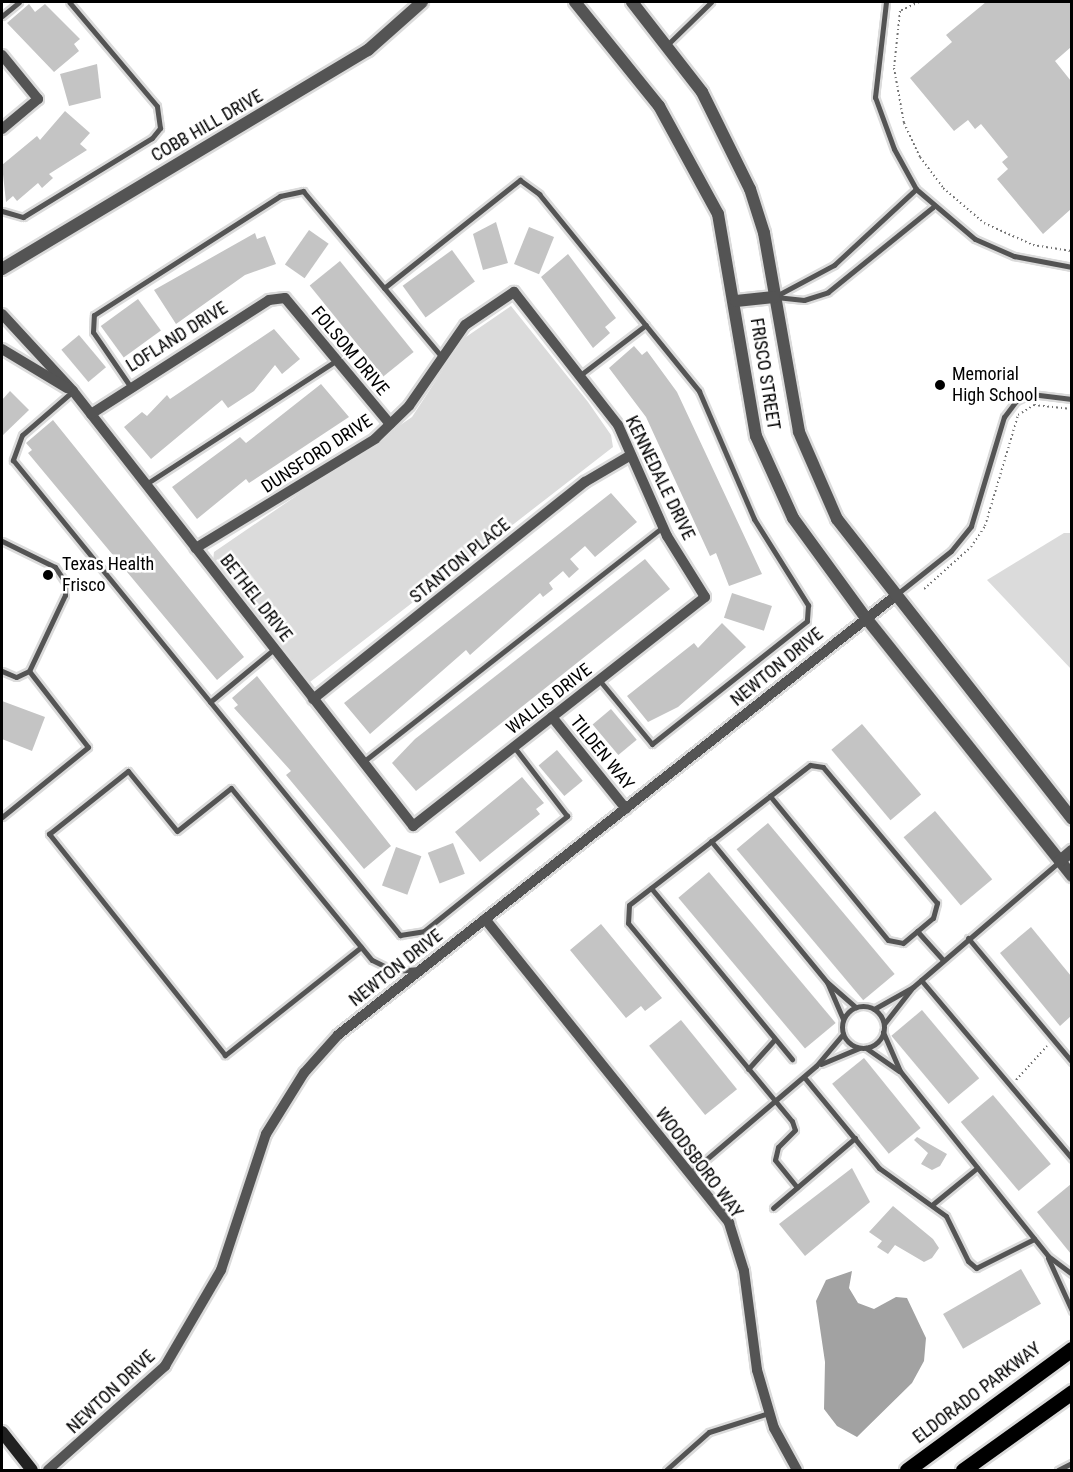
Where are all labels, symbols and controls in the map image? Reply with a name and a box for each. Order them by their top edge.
street label: COBB HILL DRIVE [147,85,267,167]
street label: LOFLAND DRIVE [122,297,232,377]
street label: FOLSOM DRIVE [307,302,393,400]
street label: FRISCO STREET [746,317,784,431]
place label: Memorial High School [952,364,1038,406]
marker: Memorial High School [933,378,947,392]
street label: DUNSFORD DRIVE [258,410,376,498]
street label: KENNEDALE DRIVE [621,412,699,544]
street label: STANTON PLACE [406,514,514,608]
street label: BETHEL DRIVE [215,550,297,646]
place label: Texas Health Frisco [62,554,154,596]
marker: Texas Health Frisco [39,566,57,584]
street label: NEWTON DRIVE [726,623,828,711]
street label: WALLIS DRIVE [502,659,596,739]
street label: TILDEN WAY [566,712,638,794]
street label: NEWTON DRIVE [345,925,447,1011]
street label: WOODSBORO WAY [651,1104,747,1222]
street label: ELDORADO PARKWAY [909,1338,1045,1448]
street label: NEWTON DRIVE [62,1346,160,1438]

